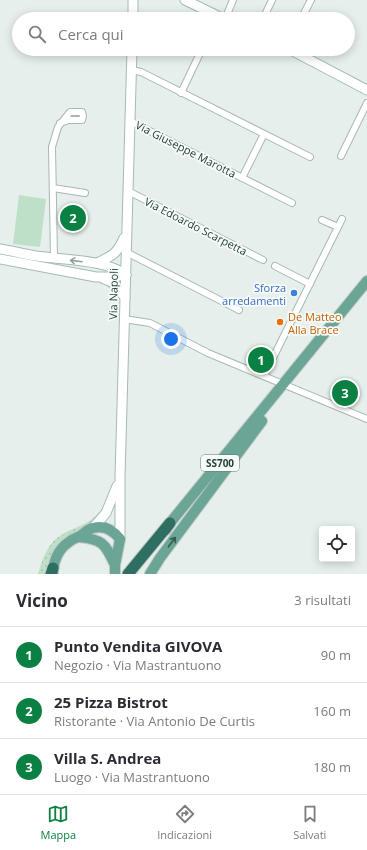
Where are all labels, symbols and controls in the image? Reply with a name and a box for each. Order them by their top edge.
search box [12,12,355,56]
icon: search [26,23,48,45]
text: Cerca qui [58,24,124,44]
street label: Via Giuseppe Marotta [133,117,239,181]
street label: Via Edoardo Scarpetta [142,194,250,258]
pin: 2 [60,203,86,233]
one-way arrow [70,257,83,265]
street label: Via Napoli [105,268,121,320]
place label: Sforza arredamenti [222,280,286,308]
marker: Sforza arredamenti [289,288,299,298]
place label: De Matteo Alla Brace [288,309,342,337]
marker: De Matteo Alla Brace [275,317,285,327]
your location [161,329,181,349]
pin: 1 [248,345,274,375]
pin: 3 [332,378,358,408]
road number: SS700 [201,455,239,471]
map controls [319,526,355,562]
button: locate [319,526,355,562]
one-way arrow [168,537,176,548]
text: Vicino [16,589,68,612]
text: 3 risultati [294,591,351,609]
text: Punto Vendita GIVOVA [54,636,222,656]
text: 1 [25,646,33,664]
text: 90 m [321,646,351,664]
text: Negozio · Via Mastrantuono [54,656,221,674]
text: 25 Pizza Bistrot [54,692,168,712]
text: 2 [25,702,33,720]
text: 160 m [313,702,351,720]
text: Ristorante · Via Antonio De Curtis [54,712,255,730]
text: Villa S. Andrea [54,748,161,768]
text: 3 [25,758,33,776]
text: 180 m [313,758,351,776]
text: Luogo · Via Mastrantuono [54,768,210,786]
tab: Mappa [41,803,76,842]
tab: Indicazioni [157,803,212,842]
tab: Salvati [293,803,326,842]

